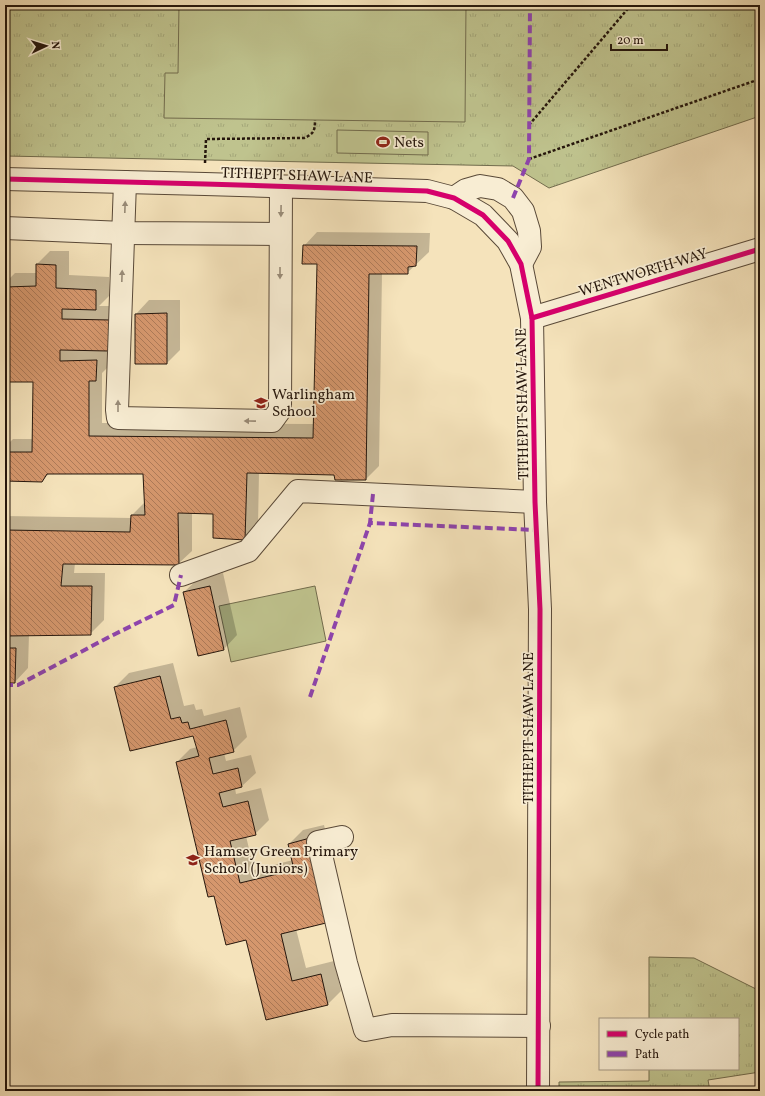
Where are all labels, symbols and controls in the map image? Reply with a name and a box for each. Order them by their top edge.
north arrow [26,26,66,66]
scale bar [611,26,667,52]
text: 20 m [617,33,644,49]
text: N [47,41,62,50]
place label: Nets [394,133,424,154]
sports icon: Nets [375,134,391,150]
street label: TITHEPIT SHAW LANE [221,163,373,190]
one-way arrow [121,201,128,213]
one-way arrow [278,205,284,218]
street label: WENTWORTH WAY [577,244,711,303]
one-way arrow [277,267,283,280]
one-way arrow [119,270,126,282]
street label: TITHEPIT SHAW LANE [512,328,535,480]
place label: Warlingham School [272,385,355,423]
school or university icon: Warlingham School [253,395,269,411]
one-way arrow [115,399,121,412]
one-way arrow [244,417,256,424]
street label: TITHEPIT SHAW LANE [519,652,540,804]
place label: Hamsey Green Primary School (Juniors) [204,842,358,880]
school or university icon: Hamsey Green Primary School (Juniors) [185,852,201,868]
legend [599,1018,739,1070]
text: Cycle path [635,1027,690,1043]
text: Path [635,1047,659,1063]

